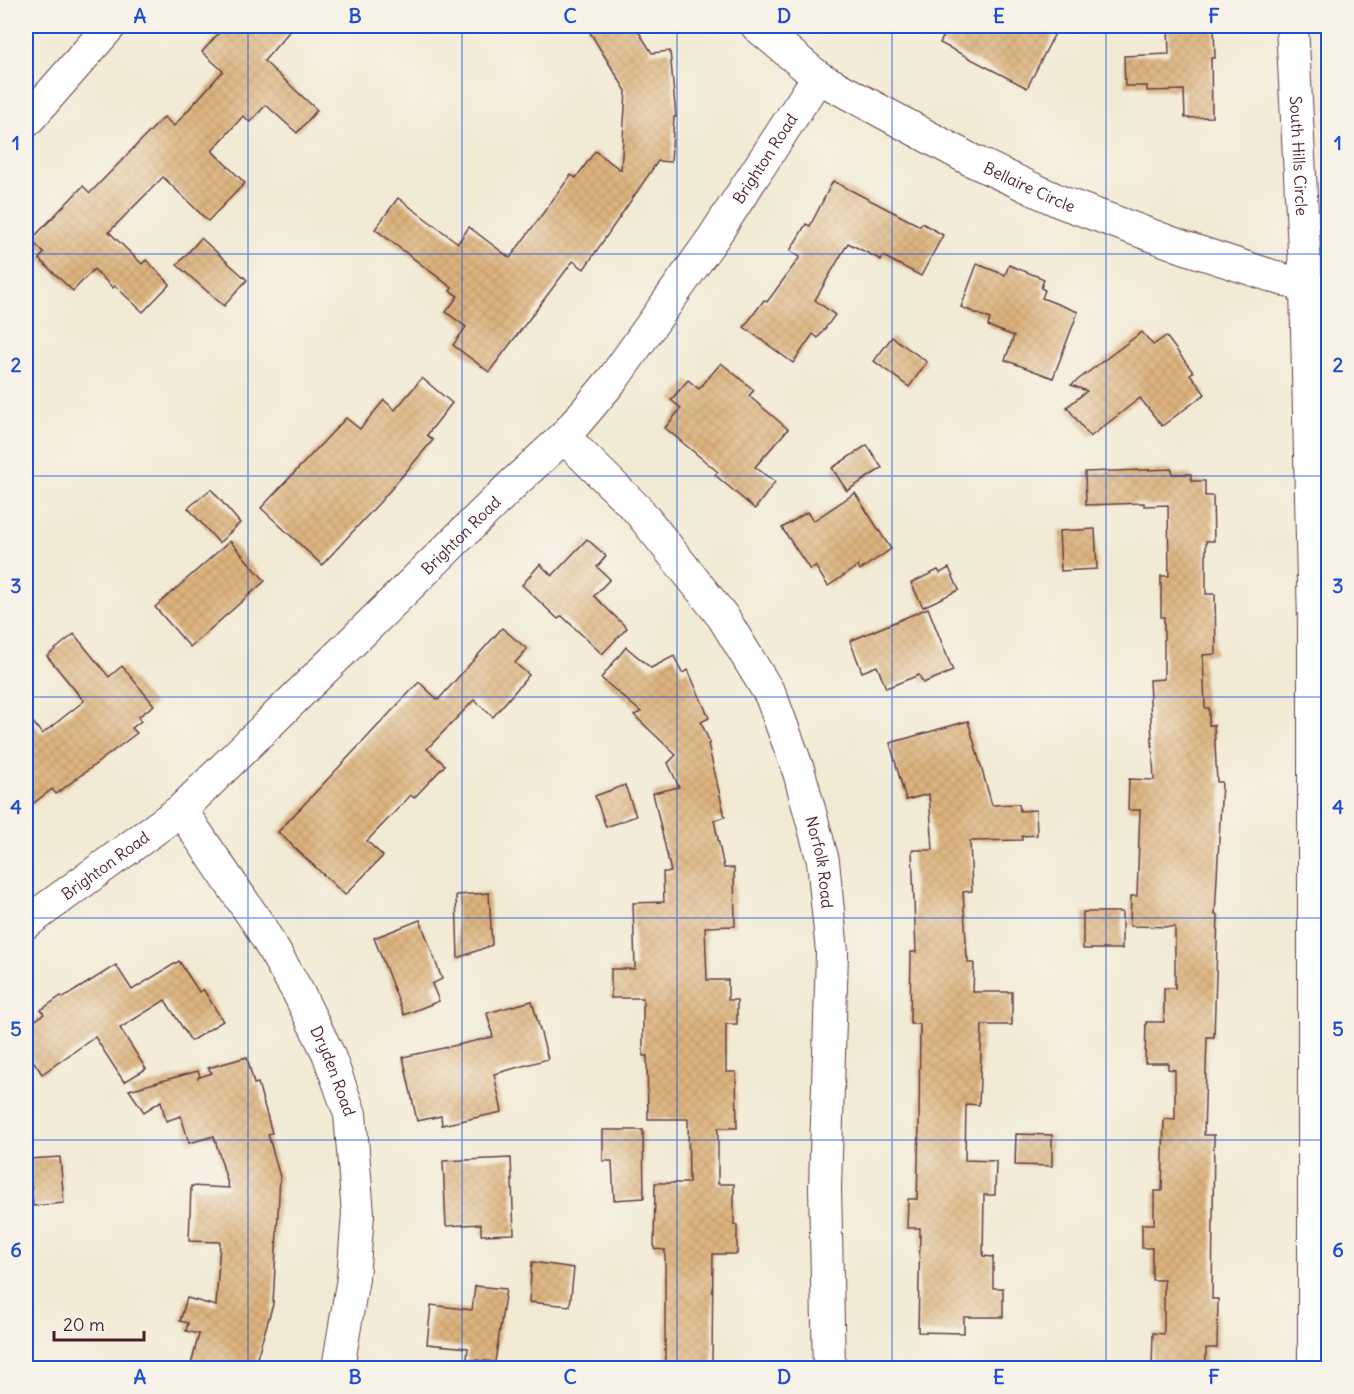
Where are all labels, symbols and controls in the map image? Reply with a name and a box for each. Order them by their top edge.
text: A [134,3,147,28]
text: B [348,3,362,28]
text: C [563,3,577,28]
text: D [777,3,791,28]
text: E [993,3,1005,28]
text: F [1208,3,1220,28]
street label: South Hills Circle [1286,95,1312,216]
street label: Brighton Road [728,110,801,208]
text: 1 [12,130,20,155]
text: 1 [1334,130,1342,155]
street label: Bellaire Circle [981,157,1078,216]
text: 2 [11,352,22,377]
text: 2 [1333,352,1344,377]
street label: Brighton Road [417,492,505,579]
text: 3 [10,573,22,598]
text: 3 [1332,573,1344,598]
text: 4 [10,794,22,819]
text: 4 [1332,794,1344,819]
street label: Norfolk Road [801,814,838,909]
street label: Brighton Road [57,827,153,904]
text: 5 [10,1016,22,1041]
text: 5 [1332,1016,1344,1041]
street label: Dryden Road [306,1022,360,1119]
text: 6 [10,1237,22,1262]
text: 6 [1332,1237,1344,1262]
scale bar [54,1304,144,1342]
text: 20 m [63,1313,105,1336]
text: A [134,1364,147,1389]
text: B [348,1364,362,1389]
text: C [563,1364,577,1389]
text: D [777,1364,791,1389]
text: E [993,1364,1005,1389]
text: F [1208,1364,1220,1389]

